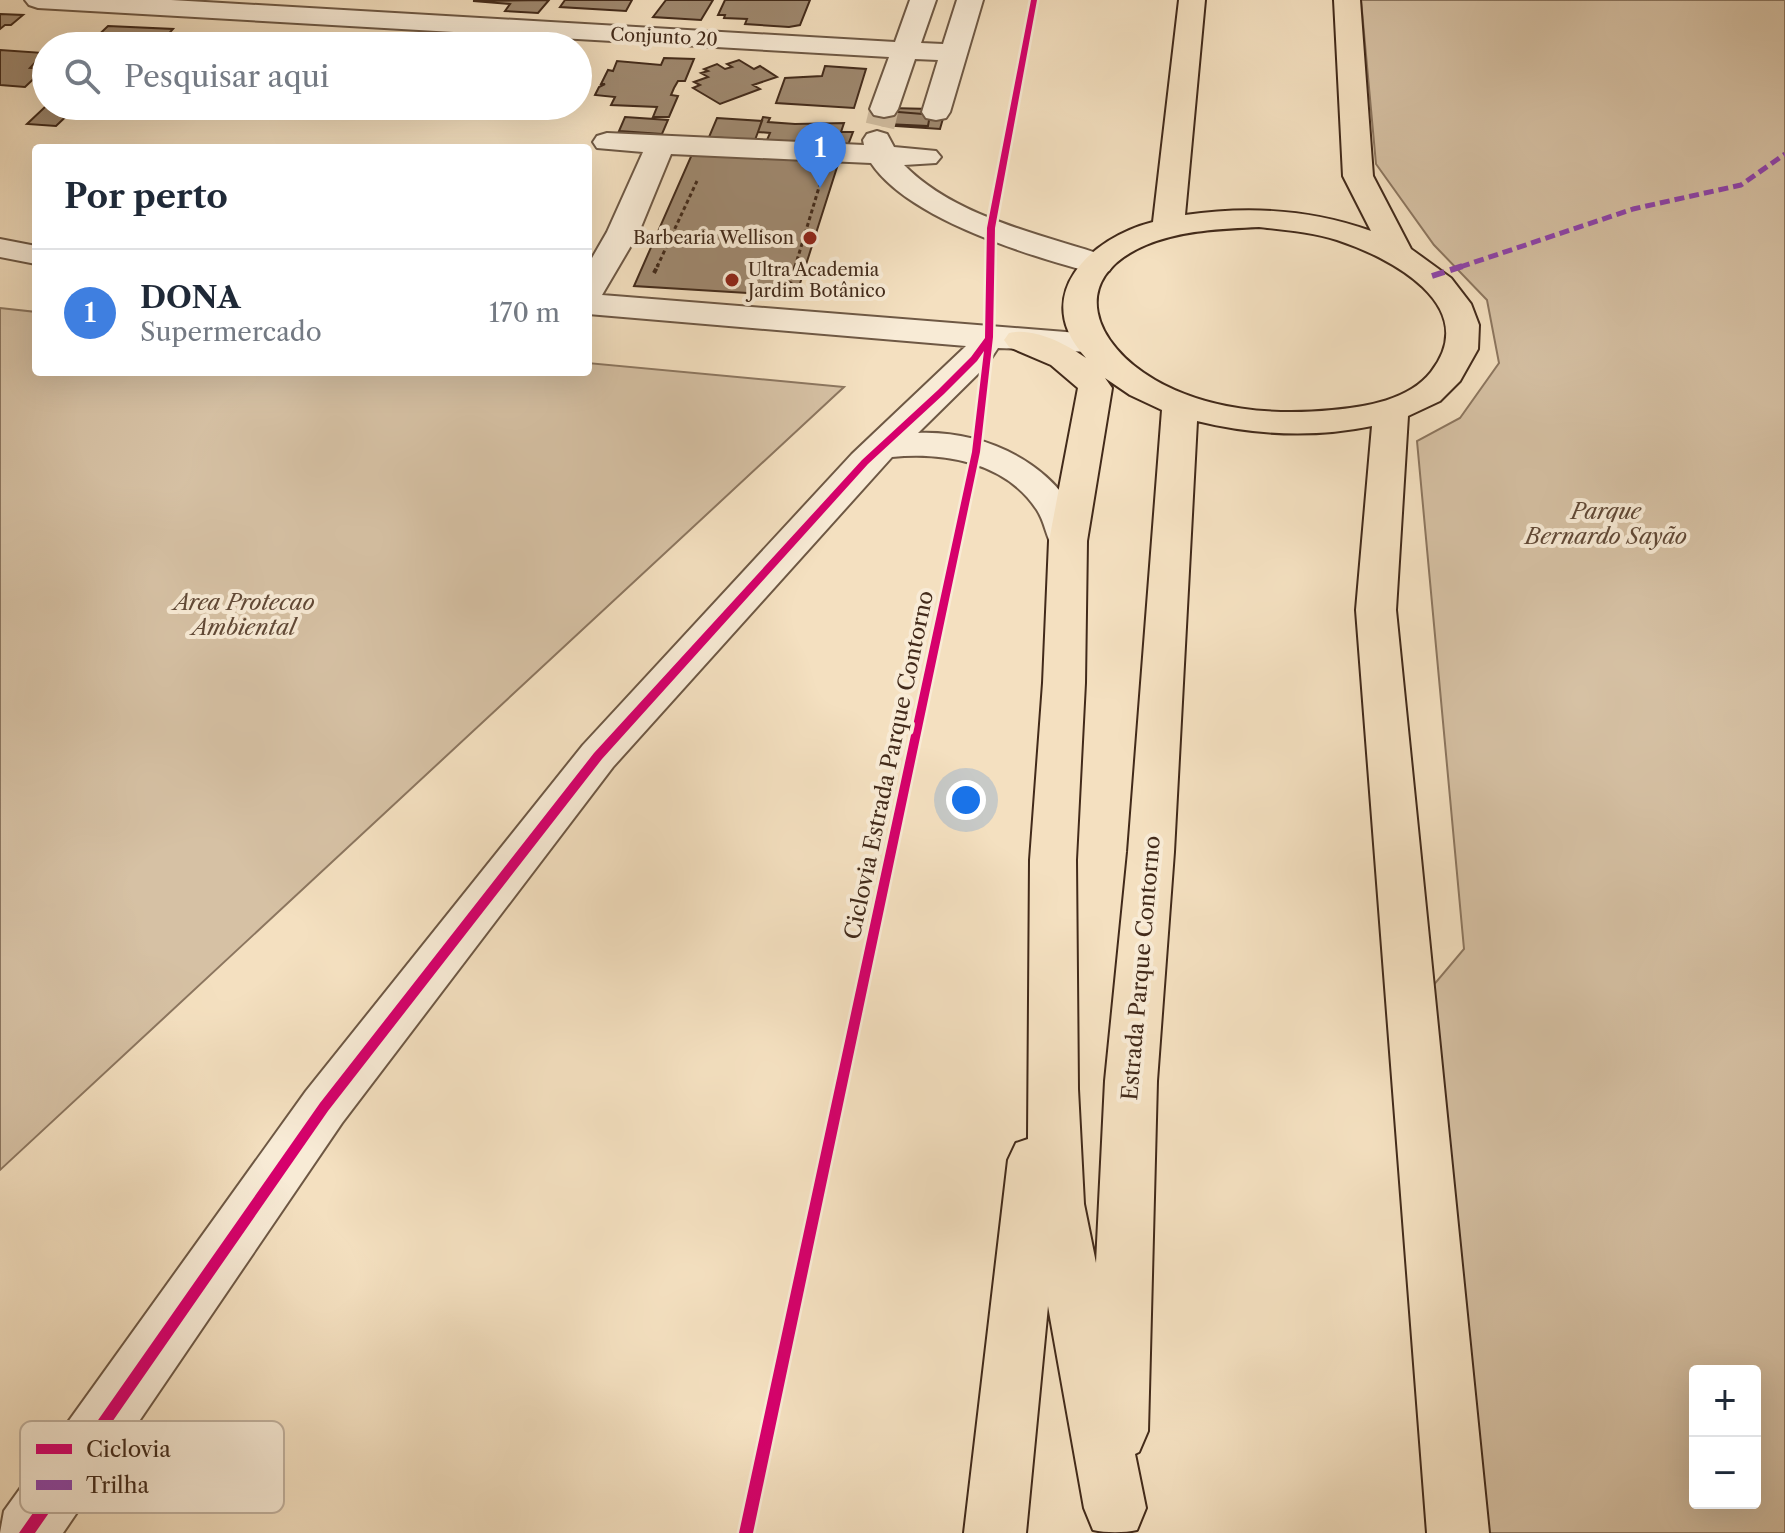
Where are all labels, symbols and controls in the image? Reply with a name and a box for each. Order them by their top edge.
street label: Conjunto 20 [610,23,718,51]
search box [32,32,592,120]
icon: search [60,54,104,98]
text: Pesquisar aqui [124,58,329,95]
pin: 1 [794,122,846,188]
text: Por perto [64,175,228,217]
place label: Barbearia Wellison [633,227,794,249]
marker: Barbearia Wellison [801,229,819,247]
place label: Ultra Academia Jardim Botânico [745,259,886,302]
marker: Ultra Academia Jardim Botânico [723,271,741,289]
text: DONA [140,279,241,316]
text: 1 [84,297,96,329]
text: 170 m [489,297,560,329]
text: Supermercado [140,316,322,348]
park label: Parque Bernardo Sayão [1523,498,1687,550]
street label: Ciclovia Estrada Parque Contorno [839,588,939,942]
park label: Area Protecao Ambiental [170,589,315,641]
your location [946,780,986,820]
street label: Estrada Parque Contorno [1116,835,1166,1101]
map controls [1689,1365,1761,1509]
button: + [1689,1365,1761,1437]
legend [20,1421,284,1513]
text: Ciclovia [86,1436,171,1463]
button: − [1689,1437,1761,1509]
text: Trilha [86,1472,149,1499]

